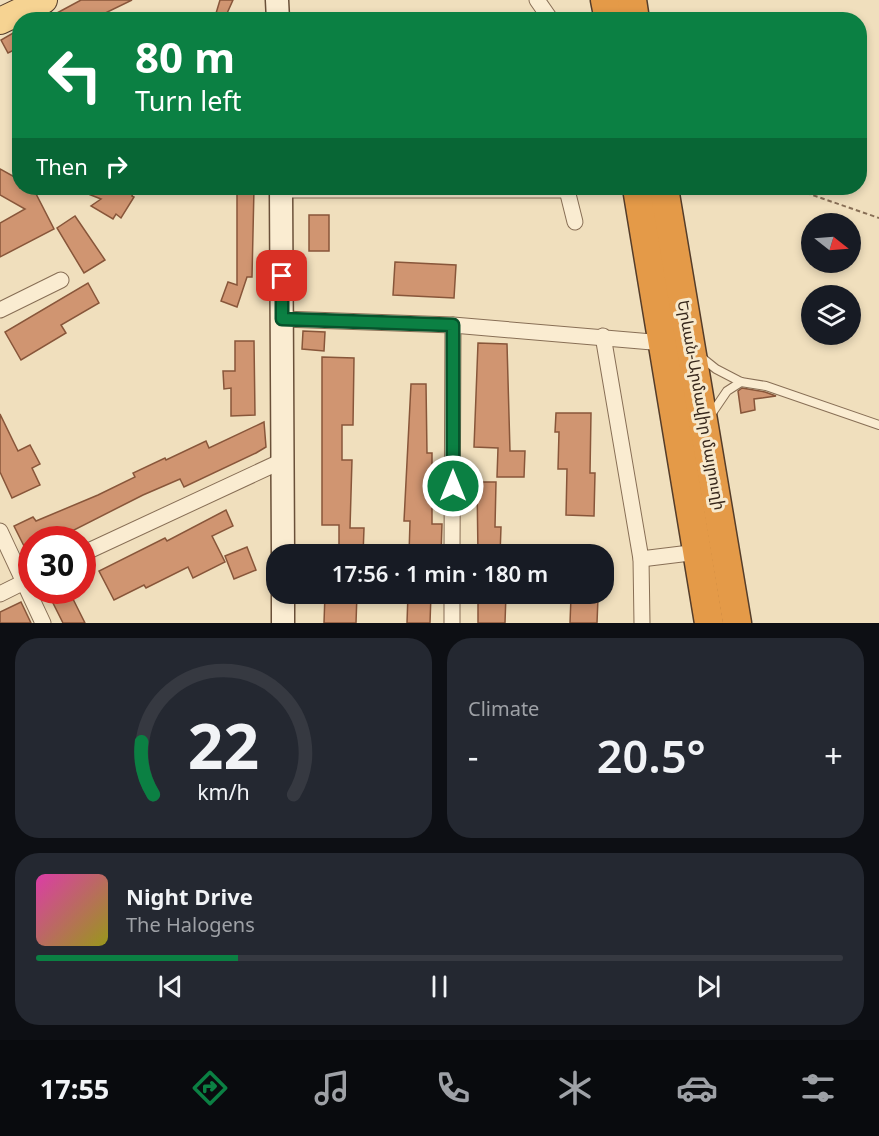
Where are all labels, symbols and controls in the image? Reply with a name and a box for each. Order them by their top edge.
text: 80 m [135,28,235,85]
icon: left [36,36,114,114]
text: Turn left [135,82,241,119]
icon: right [100,150,133,183]
text: Then [36,152,88,181]
north arrow [801,213,861,273]
map controls [801,213,861,345]
pin [256,250,307,301]
icon: arrive [265,259,298,292]
button: layers [801,285,861,345]
street label: Երևան-Արմավիր մայրուղի [673,298,731,512]
position arrow [421,454,485,518]
speed limit sign: 30 [18,526,96,604]
text: 17:56 · 1 min · 180 m [332,559,548,588]
text: Climate [468,695,539,722]
text: 22 [188,702,259,787]
text: 20.5° [597,725,706,786]
text: − [468,733,479,778]
text: + [824,733,843,778]
text: km/h [197,777,250,806]
text: Night Drive [126,882,253,911]
text: The Halogens [126,911,255,938]
icon: previous [154,970,187,1003]
icon: pause [423,970,456,1003]
icon: next [692,970,725,1003]
icon: directions [189,1067,231,1109]
icon: music [311,1067,353,1109]
icon: phone [432,1067,474,1109]
icon: climate [554,1067,596,1109]
icon: car [676,1067,718,1109]
icon: filters [797,1067,839,1109]
text: 17:55 [40,1070,109,1107]

